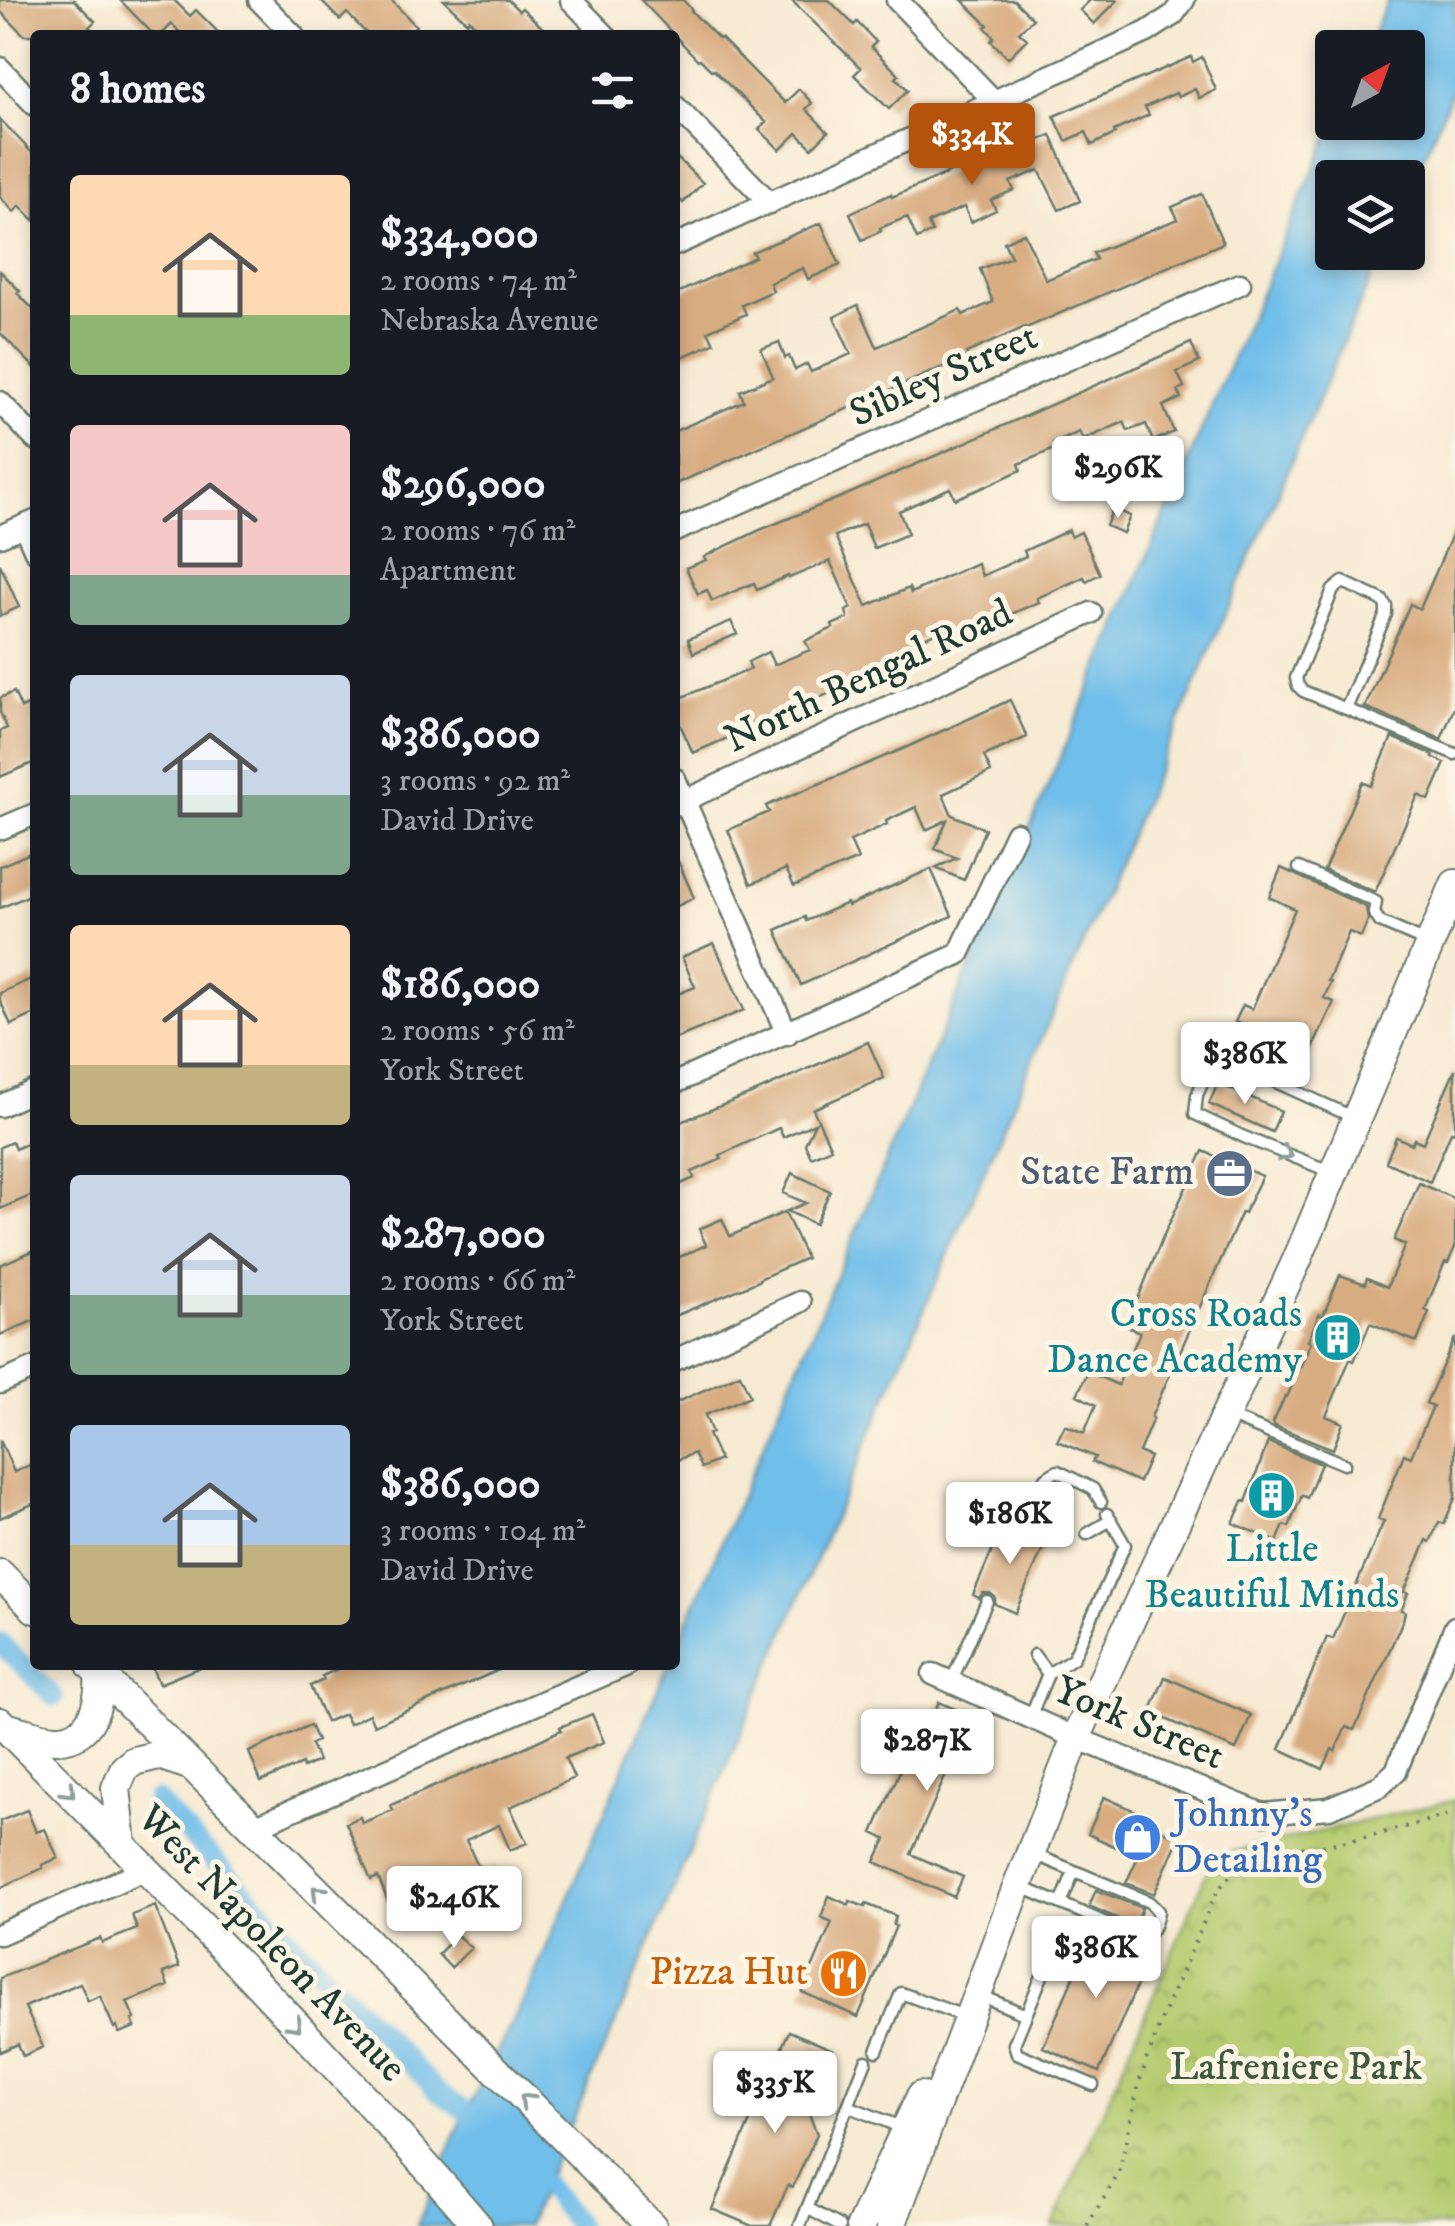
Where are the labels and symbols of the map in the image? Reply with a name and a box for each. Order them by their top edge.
north arrow [1315,30,1425,140]
pin: $334K [902,103,1042,188]
street label: Sibley Street [842,312,1046,440]
pin: $296K [1048,436,1188,521]
street label: North Bengal Road [717,589,1021,765]
pin: $386K [1175,1022,1315,1107]
one-way arrow [1276,1142,1294,1162]
office icon: State Farm [1203,1147,1255,1199]
place label: State Farm [1020,1148,1194,1198]
place label: Cross Roads Dance Academy [1047,1290,1303,1386]
building icon: Cross Roads Dance Academy [1311,1312,1363,1364]
building icon: Little Beautiful Minds [1246,1469,1298,1521]
pin: $186K [940,1482,1080,1567]
place label: Little Beautiful Minds [1145,1525,1399,1621]
street label: York Street [1047,1666,1231,1782]
pin: $287K [857,1709,997,1794]
one-way arrow [57,1780,75,1798]
place label: Johnny's Detailing [1169,1790,1323,1886]
street label: West Napoleon Avenue [125,1794,416,2093]
shop icon: Johnny's Detailing [1112,1812,1164,1864]
pin: $246K [384,1866,524,1951]
one-way arrow [312,1886,330,1904]
pin: $386K [1026,1916,1166,2001]
restaurant icon: Pizza Hut [817,1947,869,1999]
place label: Pizza Hut [649,1948,808,1998]
one-way arrow [283,2013,301,2032]
park label: Lafreniere Park [1170,2043,1422,2093]
pin: $335K [705,2051,845,2136]
one-way arrow [520,2094,538,2112]

